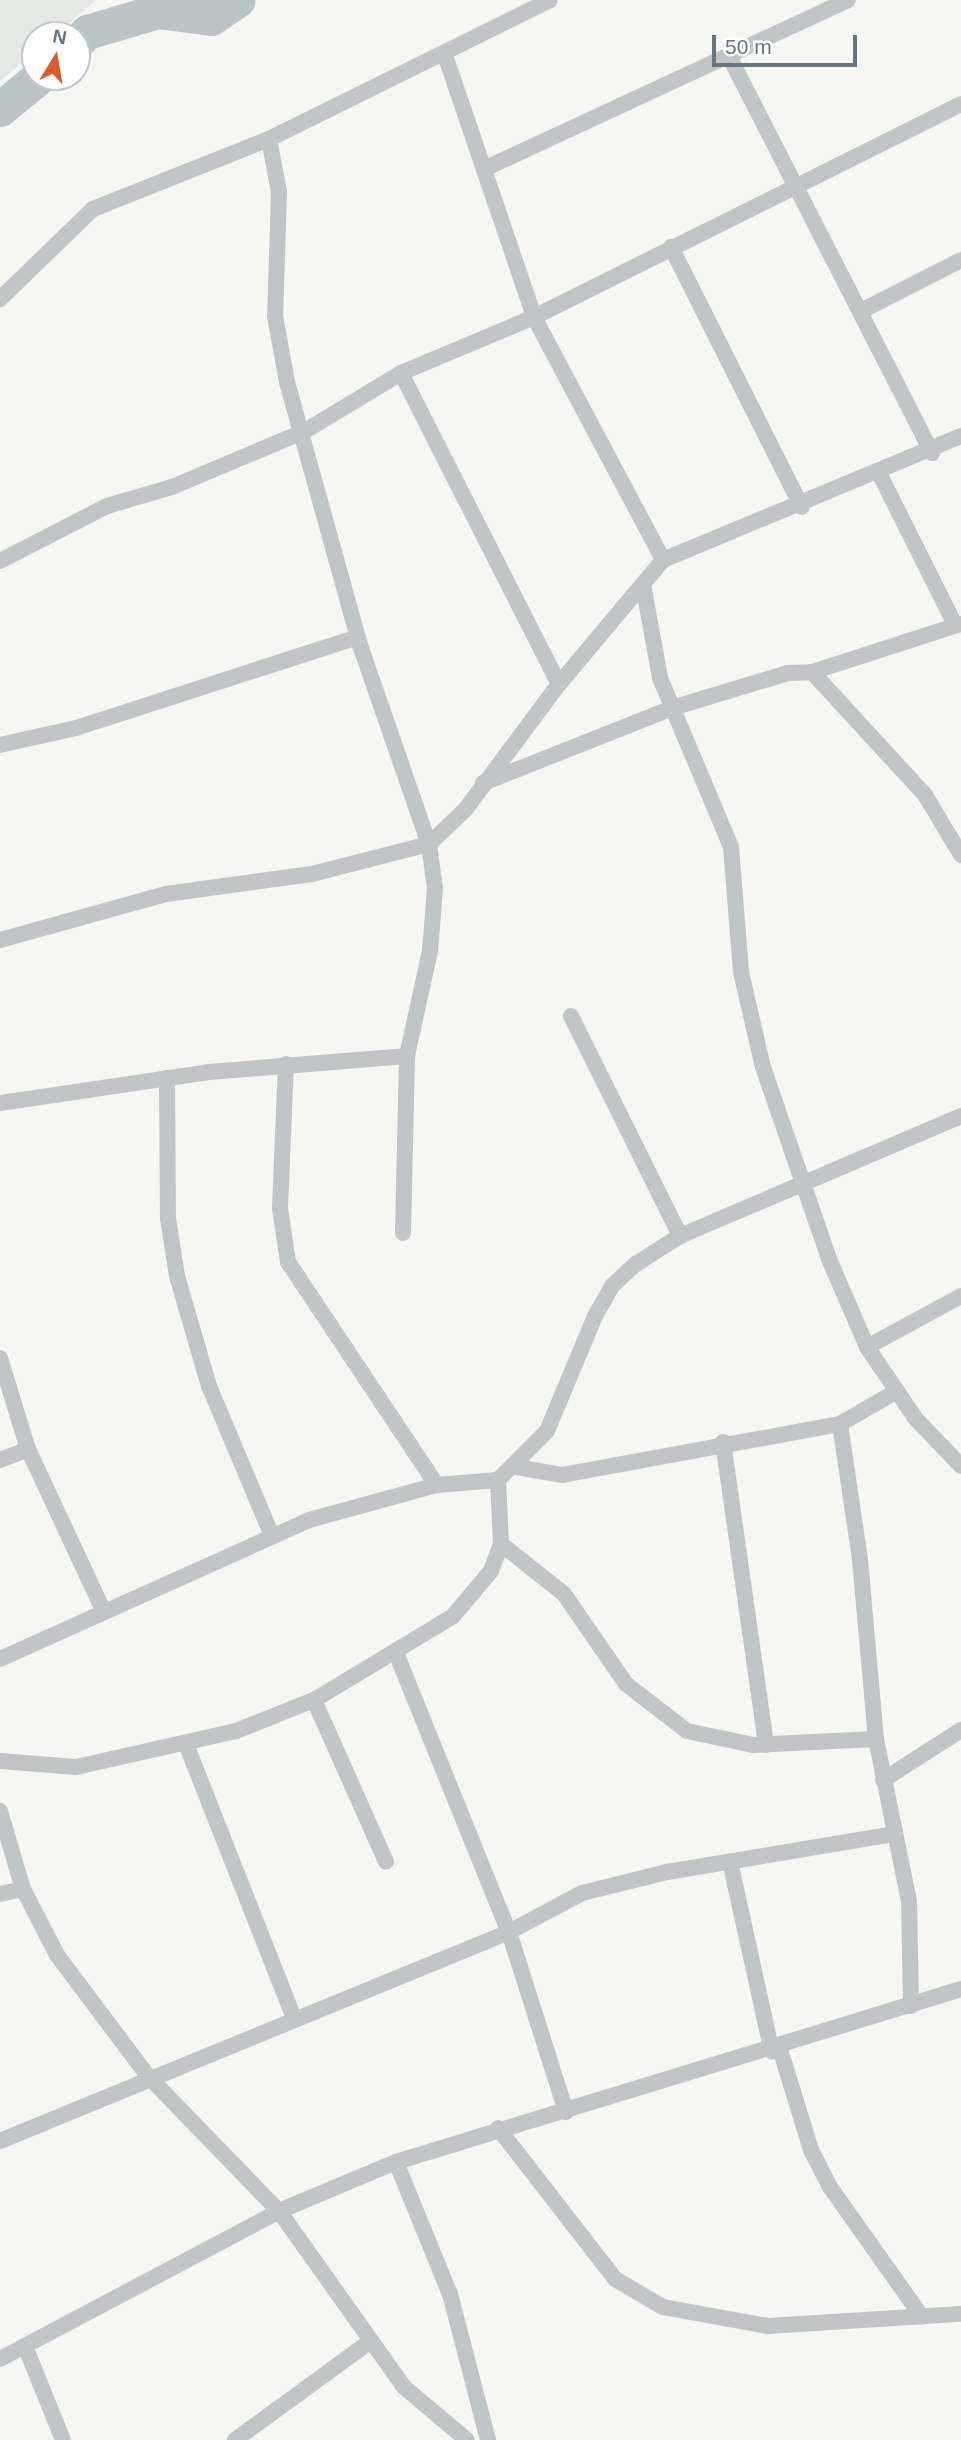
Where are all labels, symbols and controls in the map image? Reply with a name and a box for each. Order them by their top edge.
north arrow [21,21,91,91]
scale bar [716,21,861,65]
text: N [51,25,68,48]
text: 50 m [725,35,772,58]

